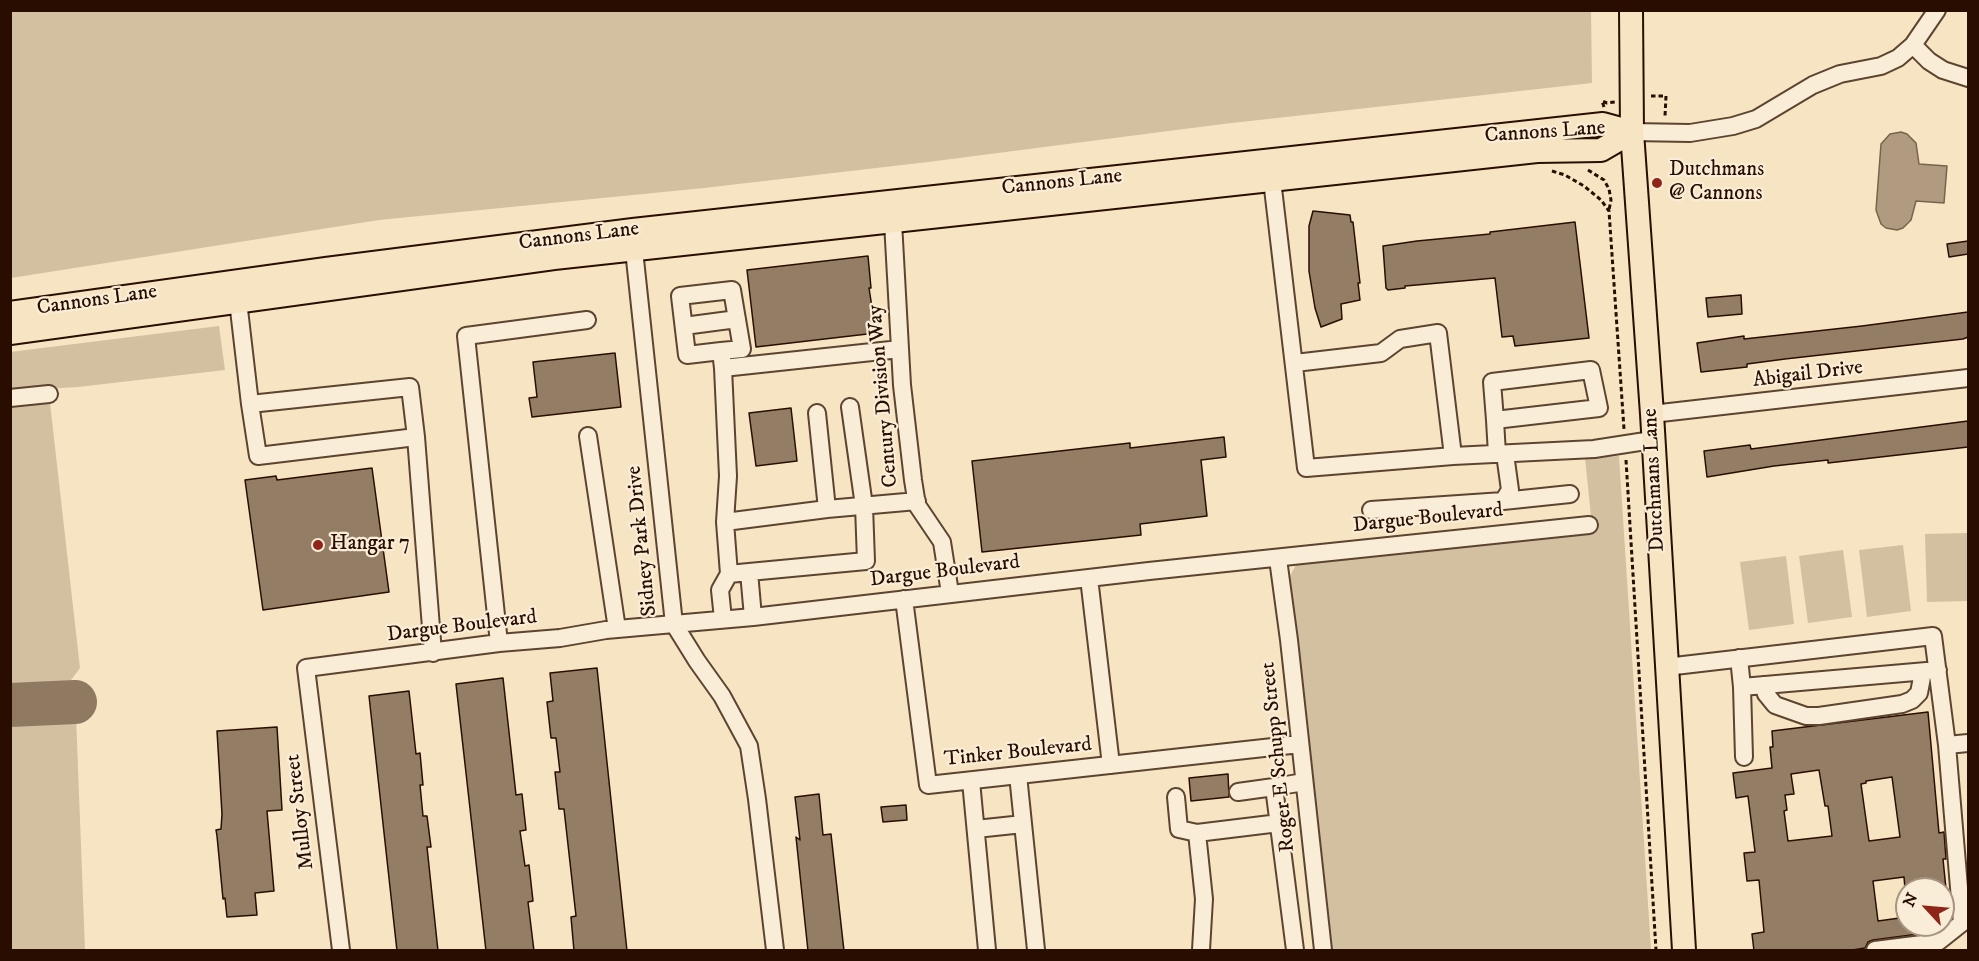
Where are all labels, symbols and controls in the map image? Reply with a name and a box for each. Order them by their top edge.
street label: Cannons Lane [1484,116,1606,150]
place label: Dutchmans @ Cannons [1669,158,1764,208]
street label: Cannons Lane [1000,164,1124,202]
marker: Dutchmans @ Cannons [1650,176,1664,190]
street label: Cannons Lane [517,217,641,257]
street label: Cannons Lane [35,280,159,322]
street label: Century Division Way [863,304,905,488]
street label: Abigail Drive [1752,356,1864,394]
street label: Dutchmans Lane [1639,408,1671,552]
street label: Sidney Park Drive [623,464,663,618]
street label: Dargue Boulevard [1352,499,1504,539]
place label: Hangar 7 [330,532,410,558]
marker: Hangar 7 [311,538,325,552]
street label: Dargue Boulevard [869,550,1021,594]
street label: Dargue Boulevard [386,605,538,649]
street label: Roger E Schupp Street [1256,661,1302,853]
street label: Tinker Boulevard [943,733,1093,773]
street label: Mulloy Street [281,753,321,871]
north arrow [1895,877,1955,937]
text: N [1899,890,1922,910]

